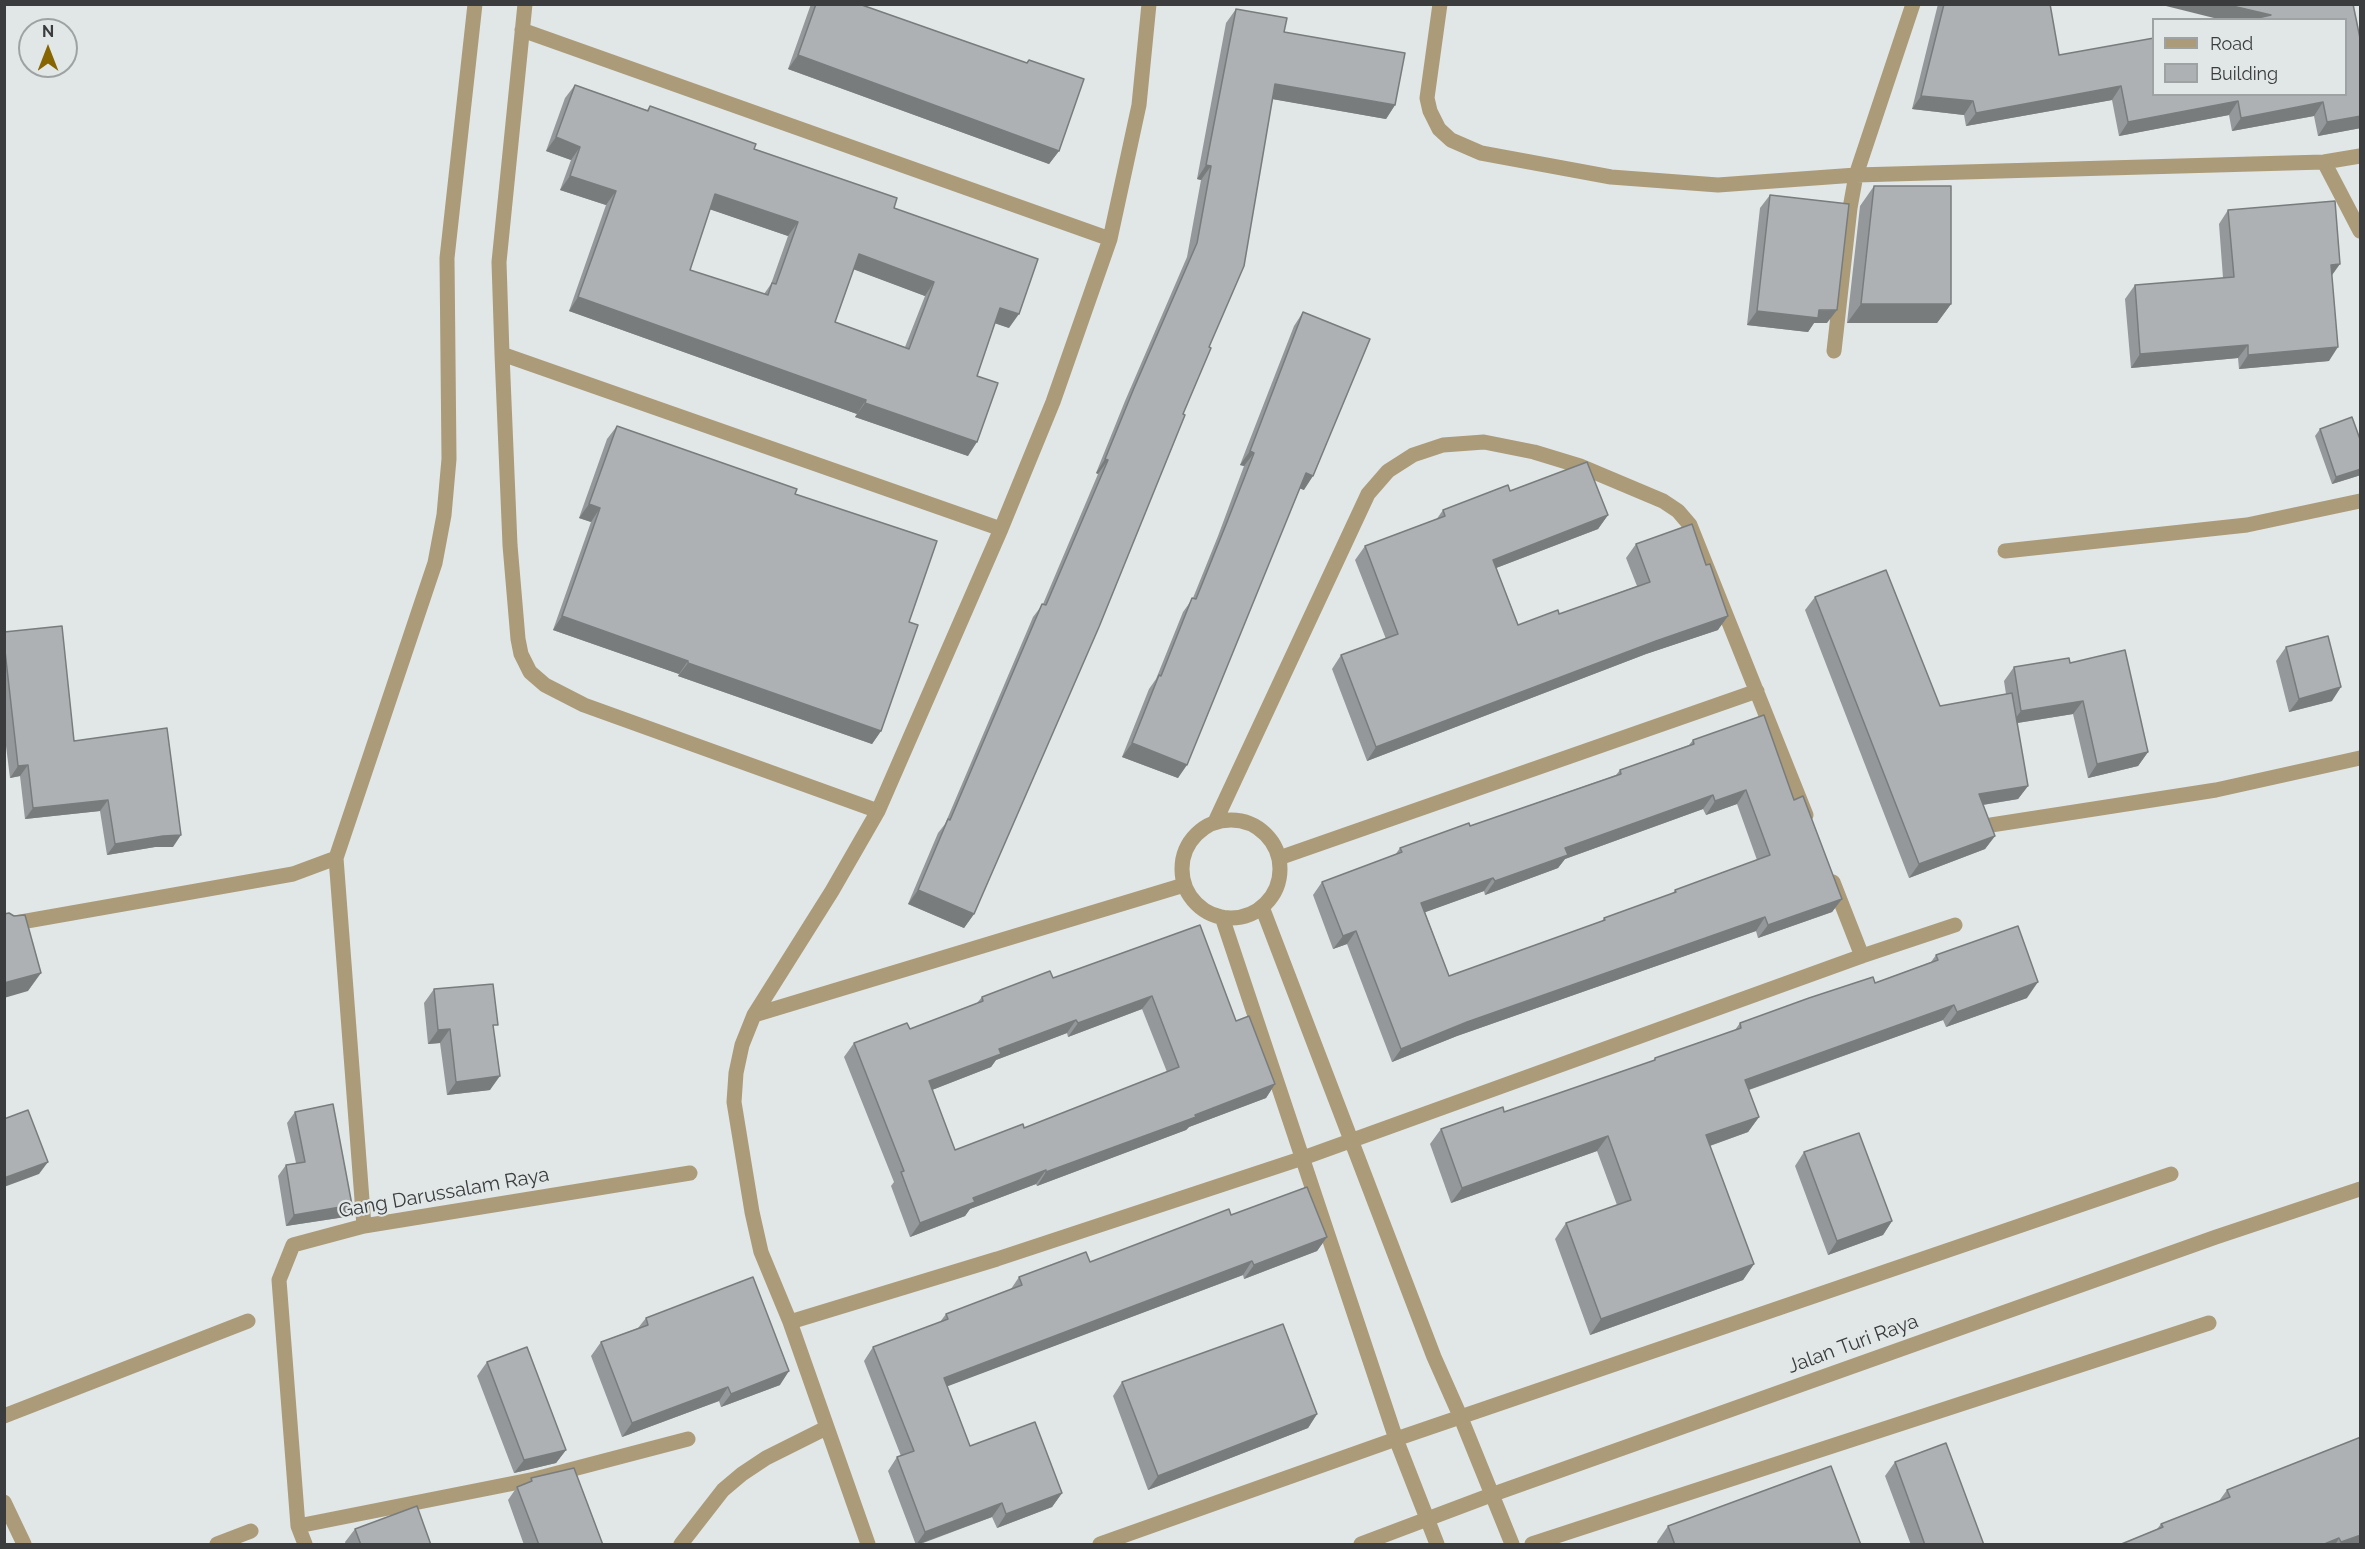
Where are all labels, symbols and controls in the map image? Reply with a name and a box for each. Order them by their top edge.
north arrow [18,18,78,78]
legend [2152,18,2347,96]
text: N [42,22,54,41]
text: Road [2210,33,2253,54]
text: Building [2210,63,2278,84]
street label: Gang Darussalam Raya [337,1163,551,1223]
street label: Jalan Turi Raya [1784,1309,1922,1379]

